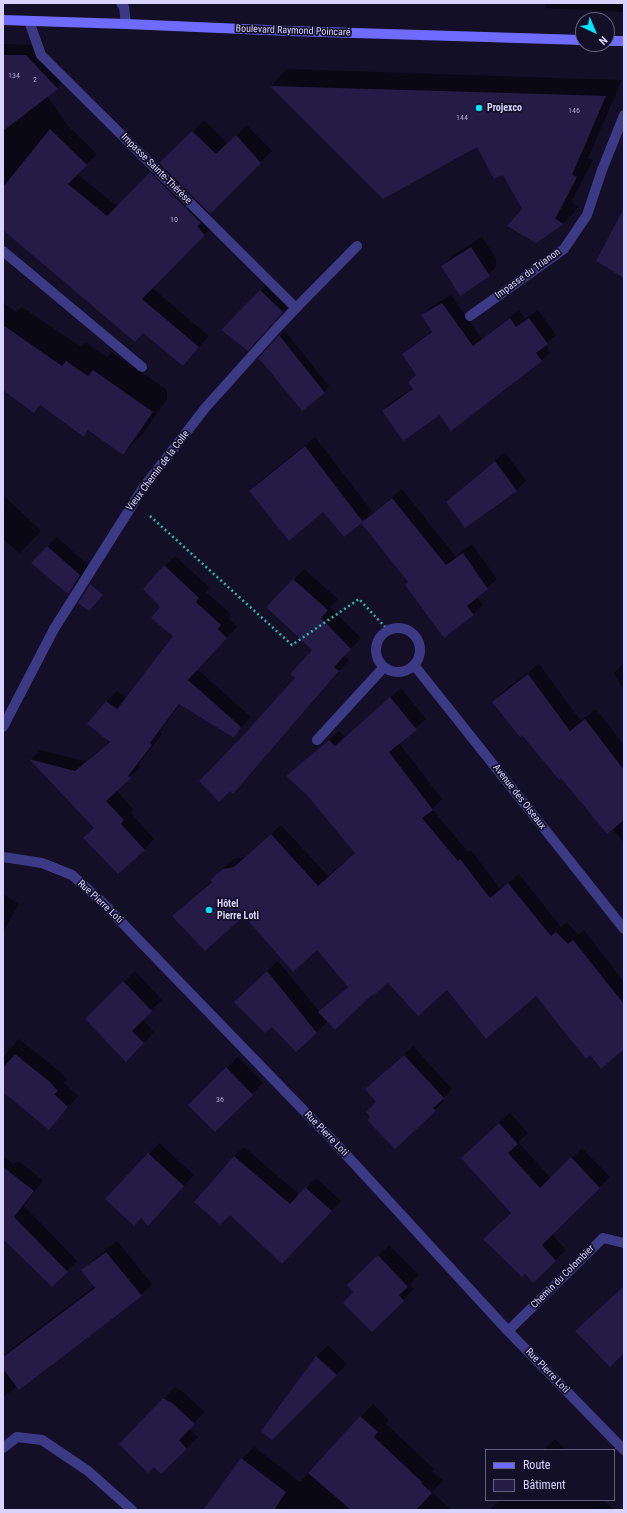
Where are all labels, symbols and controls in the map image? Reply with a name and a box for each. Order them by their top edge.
north arrow [575,12,615,52]
street label: Boulevard Raymond Poincaré [235,23,351,39]
text: N [596,33,610,47]
house number: 134 [8,71,20,81]
house number: 2 [33,75,37,85]
place label: Projexco [487,102,522,114]
marker: Projexco [474,103,484,113]
house number: 146 [568,106,580,116]
house number: 144 [456,113,468,123]
street label: Impasse Sainte-Thérèse [118,131,194,207]
house number: 10 [170,215,178,225]
street label: Impasse du Trianon [493,246,563,302]
street label: Vieux Chemin de la Colle [124,428,192,514]
street label: Avenue des Oiseaux [490,762,548,832]
street label: Rue Pierre Loti [75,878,125,926]
place label: Hôtel Pierre Loti [217,898,259,922]
marker: Hôtel Pierre Loti [204,905,214,915]
house number: 36 [216,1095,224,1105]
street label: Rue Pierre Loti [302,1109,350,1159]
street label: Chemin du Colombier [529,1243,597,1311]
street label: Rue Pierre Loti [523,1346,571,1396]
legend [485,1449,615,1501]
text: Route [523,1458,550,1472]
text: Bâtiment [523,1478,566,1492]

